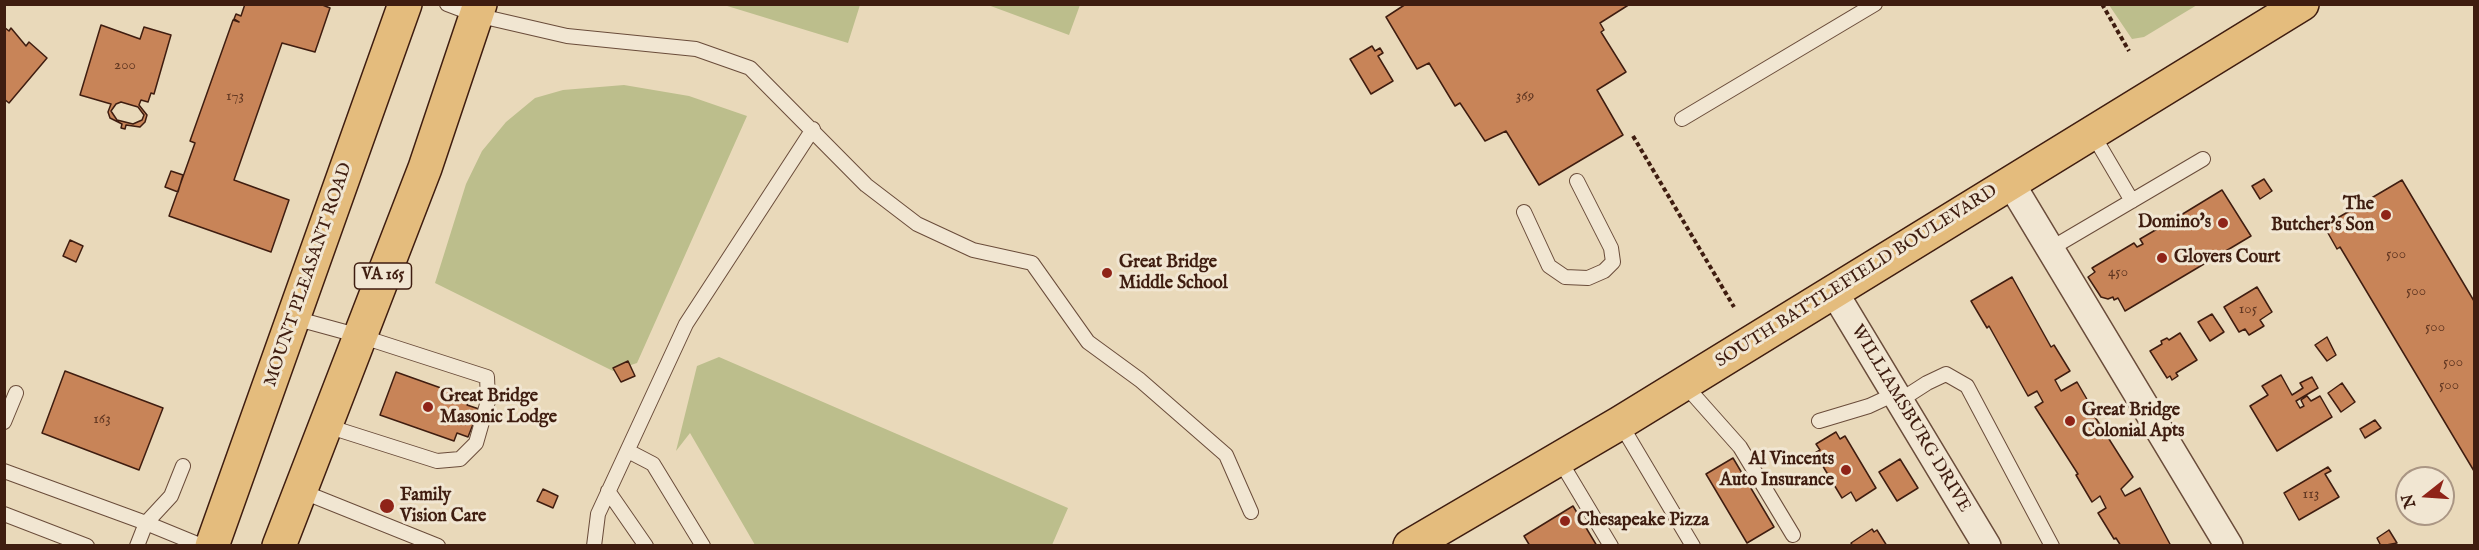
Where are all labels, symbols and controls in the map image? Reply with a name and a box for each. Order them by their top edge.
house number: 200 [114,57,136,75]
house number: 173 [226,88,244,106]
house number: 369 [1516,88,1534,106]
street label: MOUNT PLEASANT ROAD [260,160,358,390]
street label: SOUTH BATTLEFIELD BOULEVARD [1712,181,2002,373]
place label: The Butcher's Son [2271,194,2374,236]
marker: The Butcher's Son [2379,208,2393,222]
place label: Domino's [2138,212,2211,234]
marker: Domino's [2216,216,2230,230]
house number: 500 [2386,246,2406,264]
place label: Glovers Court [2174,247,2280,269]
marker: Glovers Court [2155,251,2169,265]
place label: Great Bridge Middle School [1119,252,1228,294]
road number: VA 165 [354,263,412,289]
house number: 450 [2108,264,2128,282]
marker: Great Bridge Middle School [1100,266,1114,280]
house number: 500 [2406,283,2426,301]
house number: 105 [2239,301,2257,319]
house number: 500 [2425,319,2445,337]
street label: WILLIAMSBURG DRIVE [1845,321,1975,517]
house number: 500 [2443,354,2463,372]
house number: 500 [2439,377,2459,395]
place label: Great Bridge Masonic Lodge [440,386,557,428]
marker: Great Bridge Masonic Lodge [421,400,435,414]
place label: Great Bridge Colonial Apts [2082,400,2184,442]
house number: 163 [93,411,111,429]
marker: Great Bridge Colonial Apts [2063,414,2077,428]
place label: Al Vincents Auto Insurance [1720,449,1834,492]
marker: Al Vincents Auto Insurance [1839,463,1853,477]
north arrow [2395,466,2455,526]
place label: Family Vision Care [400,485,486,528]
house number: 113 [2303,486,2319,504]
text: N [2398,491,2421,510]
marker: Family Vision Care [378,497,396,515]
place label: Chesapeake Pizza [1577,510,1709,532]
marker: Chesapeake Pizza [1558,514,1572,528]

